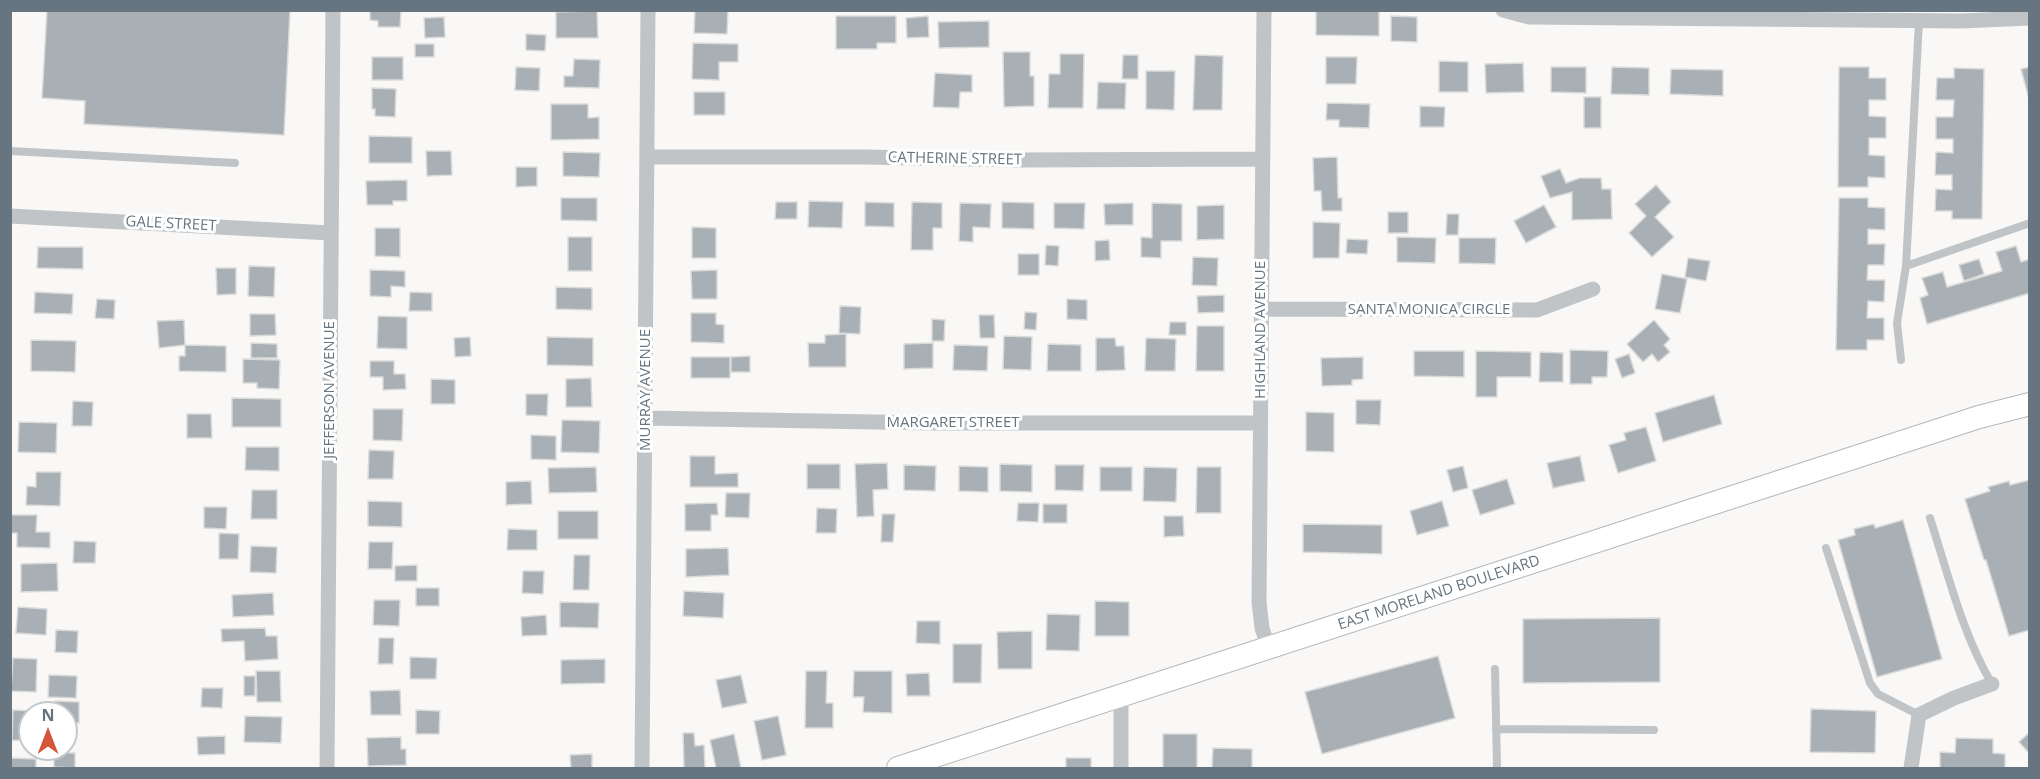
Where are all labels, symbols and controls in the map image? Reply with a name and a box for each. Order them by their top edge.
street label: CATHERINE STREET [888,149,1022,169]
street label: GALE STREET [125,213,217,235]
street label: HIGHLAND AVENUE [1252,261,1270,399]
street label: SANTA MONICA CIRCLE [1348,301,1510,319]
street label: JEFFERSON AVENUE [321,321,339,459]
street label: MURRAY AVENUE [637,329,655,451]
street label: MARGARET STREET [886,414,1020,432]
street label: EAST MORELAND BOULEVARD [1336,552,1542,634]
north arrow [18,701,78,761]
text: N [41,704,55,726]

